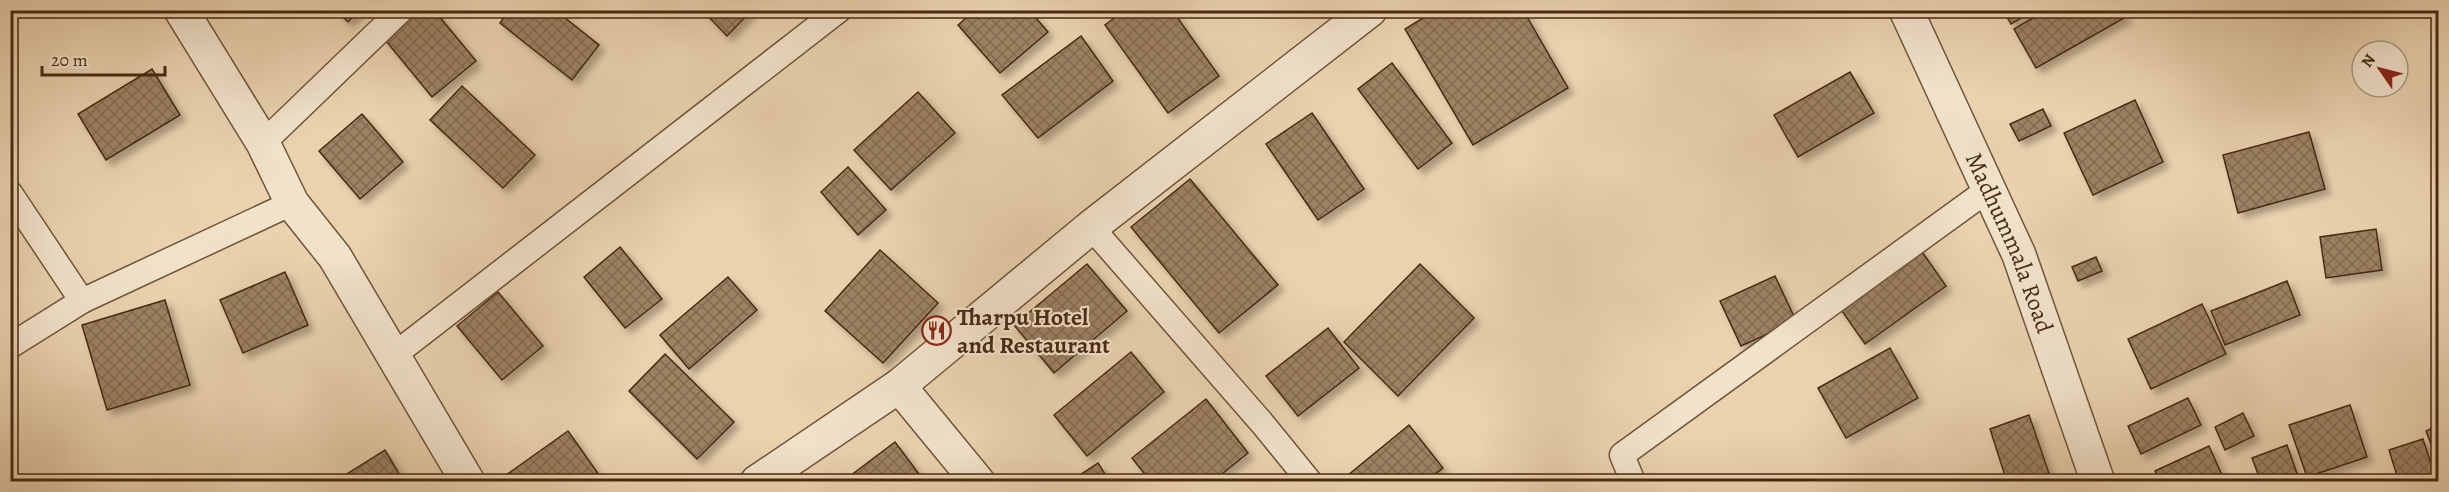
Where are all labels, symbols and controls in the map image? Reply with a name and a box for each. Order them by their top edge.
scale bar [42,39,165,77]
north arrow [2350,39,2410,99]
text: 20 m [51,48,88,72]
text: N [2356,50,2381,72]
street label: Madhummala Road [1958,147,2061,337]
place label: Tharpu Hotel and Restaurant [957,301,1110,361]
restaurant icon: Tharpu Hotel and Restaurant [920,315,952,347]

